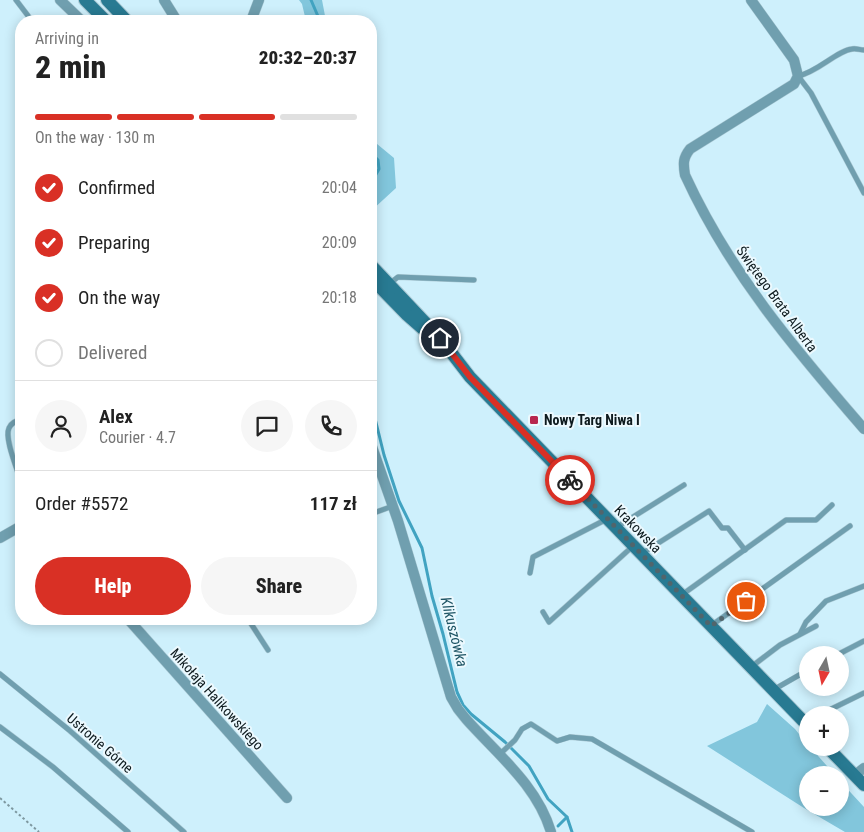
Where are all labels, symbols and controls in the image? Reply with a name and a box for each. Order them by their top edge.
text: Arriving in [35,29,99,48]
text: 20:32–20:37 [259,46,357,69]
text: 2 min [35,48,106,86]
text: On the way · 130 m [35,128,155,147]
icon: check [35,174,63,202]
text: Confirmed [78,176,155,199]
text: 20:04 [322,178,357,197]
icon: check [35,229,63,257]
text: Preparing [78,231,150,254]
text: 20:09 [322,233,357,252]
street label: Świętego Brata Alberta [733,242,821,355]
icon: check [35,284,63,312]
text: On the way [78,286,160,309]
text: 20:18 [322,288,357,307]
pin [419,317,461,359]
icon: home [426,324,454,352]
text: Delivered [78,341,147,364]
button: person [35,400,87,452]
button: chat [241,400,293,452]
button: phone [305,400,357,452]
text: Alex [99,405,133,428]
place label: Nowy Targ Niwa I [544,412,640,428]
marker: Nowy Targ Niwa I [528,414,540,426]
text: Courier · 4.7 [99,428,176,447]
courier [545,455,595,505]
icon: bike [556,466,584,494]
text: Order #5572 [35,492,128,515]
text: 117 zł [310,492,357,515]
street label: Krakowska [611,502,665,556]
button: Help [35,557,191,615]
button: Share [201,557,357,615]
pin [725,580,767,622]
icon: bag [732,587,760,615]
water label: Klikuszówka [437,595,471,669]
street label: Mikołaja Halikowskiego [167,645,267,753]
north arrow [799,646,849,696]
map controls [799,646,849,816]
button: + [799,706,849,756]
street label: Ustronie Górne [64,710,137,776]
button: − [799,766,849,816]

